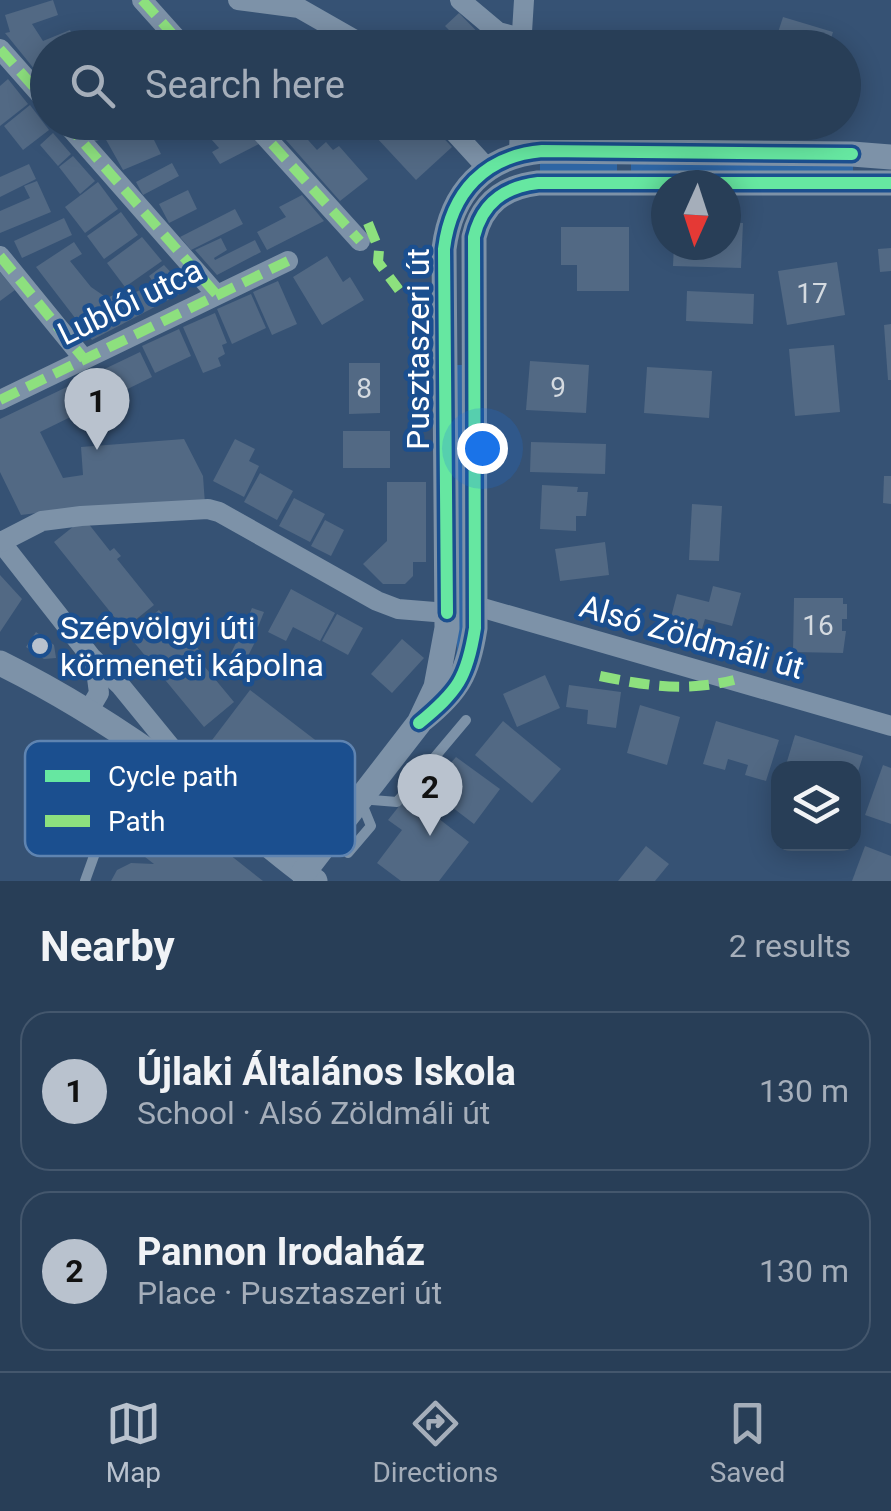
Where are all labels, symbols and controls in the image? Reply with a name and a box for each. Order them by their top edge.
search box [30,30,861,140]
icon: search [65,58,120,113]
text: Search here [145,63,345,107]
north arrow [651,170,741,260]
street label: Pusztaszeri út [399,248,437,450]
street label: Lublói utca [51,251,209,353]
house number: 17 [796,277,828,310]
pin: 1 [64,368,130,450]
house number: 9 [550,371,566,404]
house number: 8 [356,372,372,405]
your location [457,423,508,474]
street label: Alsó Zöldmáli út [576,587,808,687]
place label: Szépvölgyi úti körmeneti kápolna [60,609,324,684]
house number: 16 [802,609,834,642]
marker: Szépvölgyi úti körmeneti kápolna [29,635,51,657]
legend [25,741,355,856]
pin: 2 [398,754,462,836]
text: Cycle path [108,760,238,793]
map controls [771,761,861,851]
button: layers [771,761,861,851]
text: Path [108,805,165,838]
text: Nearby [40,922,175,971]
text: 2 results [729,927,851,965]
text: Újlaki Általános Iskola [137,1050,516,1094]
text: 1 [65,1072,84,1110]
text: 130 m [759,1072,849,1110]
text: School · Alsó Zöldmáli út [137,1094,490,1132]
text: Pannon Irodaház [137,1230,425,1274]
text: 2 [65,1252,84,1290]
text: 130 m [759,1252,849,1290]
text: Place · Pusztaszeri út [137,1274,442,1312]
tab: Map [106,1396,161,1489]
tab: Directions [372,1396,498,1489]
tab: Saved [710,1396,785,1489]

